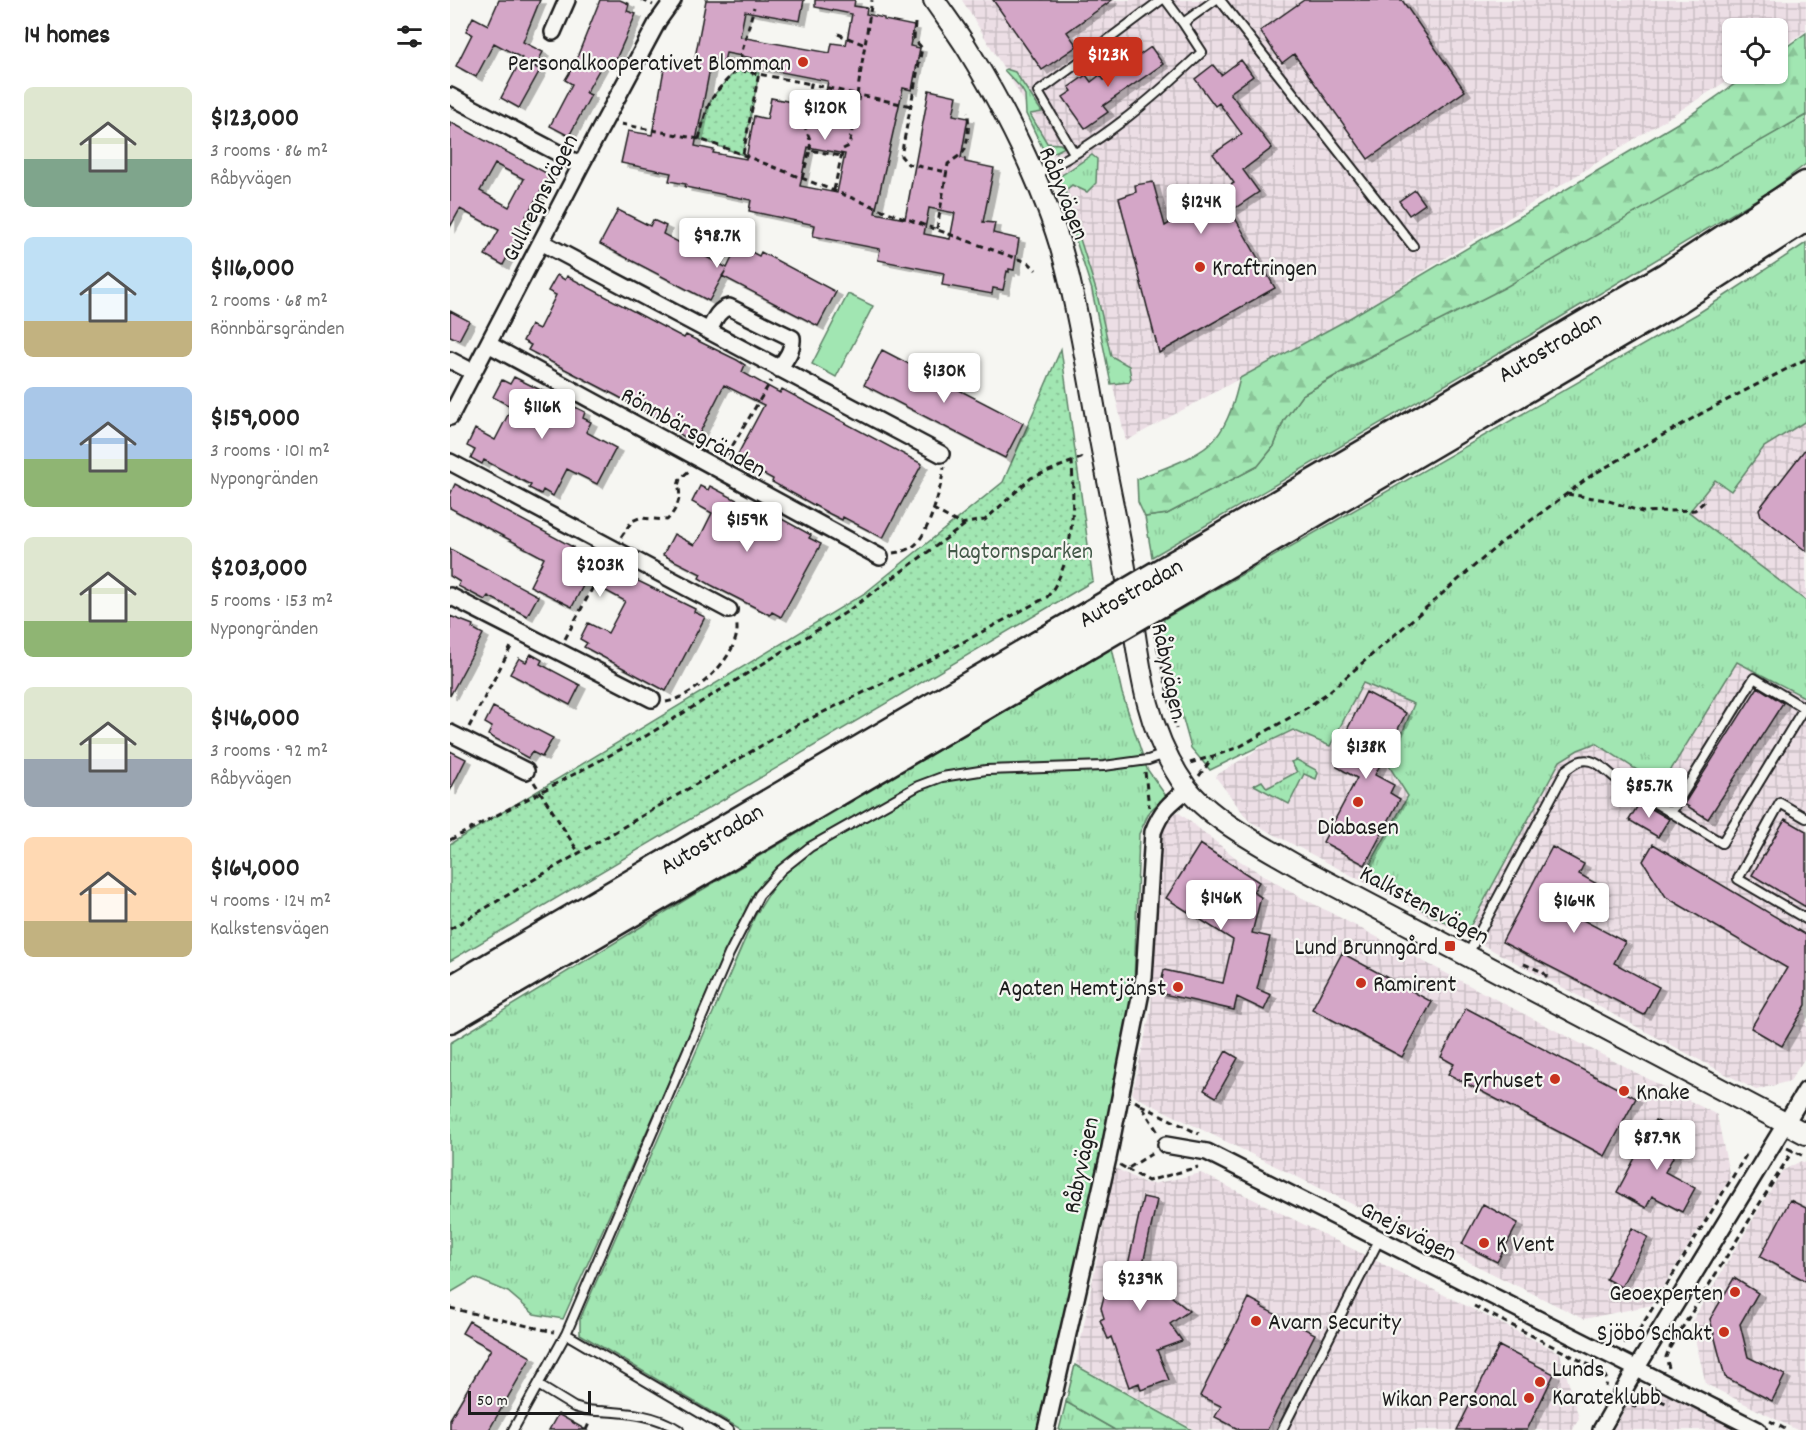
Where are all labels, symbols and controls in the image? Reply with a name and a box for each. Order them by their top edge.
text: 14 homes [24,18,110,55]
map controls [1722,18,1788,84]
button: locate [1722,18,1788,84]
icon: filters [393,20,426,53]
pin: $123K [1066,37,1150,88]
text: $123K [1087,42,1129,70]
place label: Personalkooperativet Blomman [508,48,791,82]
marker: Personalkooperativet Blomman [796,55,810,69]
pin: $120K [783,90,867,141]
text: $120K [803,95,847,123]
text: $123,000 [210,101,299,138]
icon: home [72,111,144,183]
street label: Gullregnsvägen [495,129,588,268]
text: 3 rooms · 86 m² [210,138,328,166]
street label: Råbyvägen [1028,142,1096,246]
text: Råbyvägen [210,166,292,194]
pin: $124K [1159,184,1243,235]
text: $124K [1181,189,1221,217]
pin: $98.7K [668,218,766,269]
text: $98.7K [693,223,741,251]
text: $116,000 [210,251,295,288]
place label: Kraftringen [1212,253,1317,287]
marker: Kraftringen [1193,260,1207,274]
icon: home [72,261,144,333]
text: 2 rooms · 68 m² [210,288,328,316]
street label: Autostradan [1492,304,1609,393]
text: Rönnbärsgränden [210,316,344,344]
pin: $130K [902,353,986,404]
text: $130K [922,358,966,386]
street label: Rönnbärsgränden [614,380,771,488]
pin: $116K [500,389,584,440]
text: $116K [523,394,561,422]
text: $159,000 [210,401,300,438]
icon: home [72,411,144,483]
text: 3 rooms · 101 m² [210,438,330,466]
text: Nypongränden [210,466,318,494]
pin: $159K [705,502,789,553]
text: $159K [726,507,768,535]
park label: Hagtornsparken [947,536,1093,570]
pin: $203K [558,547,642,598]
text: $203,000 [210,551,308,588]
street label: Autostradan [1073,551,1190,638]
text: $203K [576,552,624,580]
icon: home [72,561,144,633]
text: 5 rooms · 153 m² [210,588,333,616]
text: Nypongränden [210,616,318,644]
street label: Råbyvägen [1140,620,1194,723]
text: $146,000 [210,701,300,738]
icon: home [72,711,144,783]
pin: $138K [1324,729,1408,780]
text: $138K [1346,734,1386,762]
text: 3 rooms · 92 m² [210,738,328,766]
text: Råbyvägen [210,766,292,794]
pin: $85.7K [1600,768,1698,819]
text: $85.7K [1625,773,1673,801]
marker: Diabasen [1351,795,1365,809]
street label: Autostradan [654,796,771,885]
place label: Diabasen [1317,812,1399,846]
text: $164,000 [210,851,300,888]
street label: Kalkstensvägen [1353,858,1495,955]
icon: home [72,861,144,933]
pin: $146K [1179,880,1263,931]
pin: $164K [1532,883,1616,934]
text: $146K [1200,885,1242,913]
text: 4 rooms · 124 m² [210,888,331,916]
text: $164K [1553,888,1595,916]
text: Kalkstensvägen [210,916,329,944]
place label: Lund Brunngård [1295,932,1438,966]
marker: Lund Brunngård [1443,939,1457,953]
place label: Ramirent [1373,969,1456,1003]
place label: Agaten Hemtjänst [999,973,1166,1007]
marker: Ramirent [1354,976,1368,990]
marker: Agaten Hemtjänst [1171,980,1185,994]
place label: Fyrhuset [1463,1065,1543,1099]
marker: Fyrhuset [1548,1072,1562,1086]
place label: Knake [1636,1077,1690,1111]
marker: Knake [1617,1084,1631,1098]
street label: Råbyvägen [1056,1114,1110,1217]
pin: $87.9K [1608,1120,1706,1171]
text: $87.9K [1633,1125,1681,1153]
street label: Gnejsvägen [1353,1194,1462,1271]
place label: K Vent [1496,1229,1555,1263]
marker: K Vent [1477,1236,1491,1250]
pin: $239K [1098,1261,1182,1312]
text: $239K [1117,1266,1163,1294]
place label: Geoexperten [1609,1278,1723,1312]
marker: Geoexperten [1728,1285,1742,1299]
place label: Avarn Security [1268,1307,1402,1341]
marker: Avarn Security [1249,1314,1263,1328]
place label: Sjöbo Schakt [1597,1318,1712,1352]
marker: Sjöbo Schakt [1717,1325,1731,1339]
place label: Lunds Karateklubb [1552,1354,1661,1416]
marker: Lunds Karateklubb [1533,1375,1547,1389]
place label: Wikan Personal [1382,1384,1517,1418]
scale bar [468,1388,591,1416]
text: 50 m [477,1390,508,1413]
marker: Wikan Personal [1522,1391,1536,1405]

